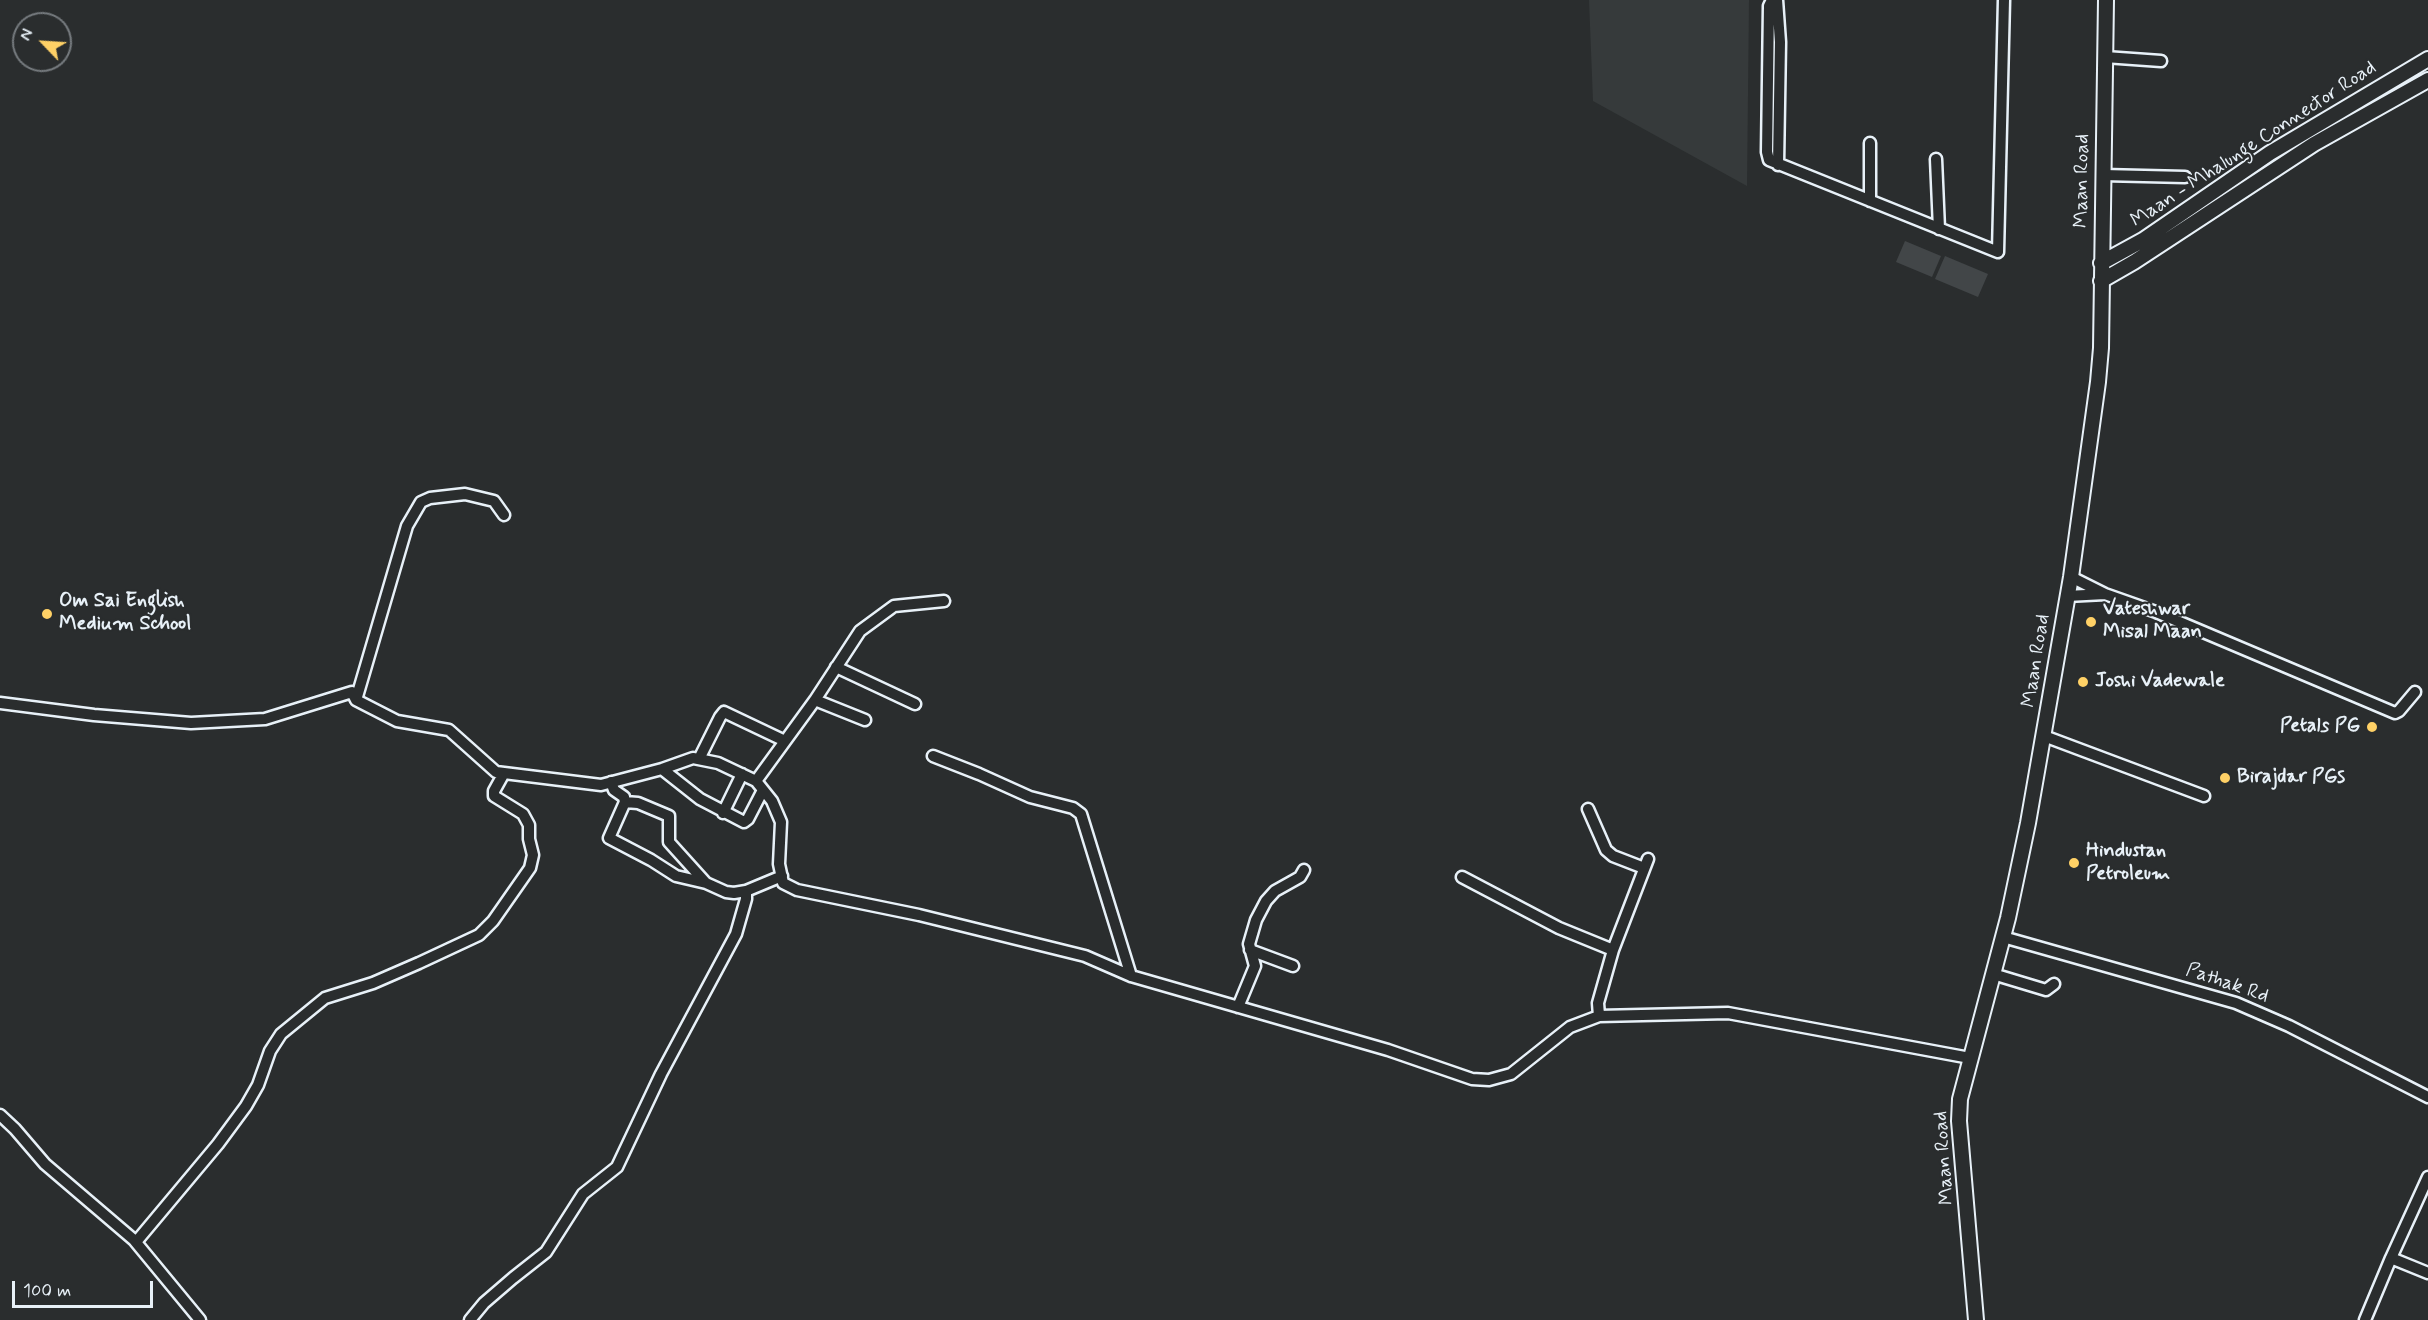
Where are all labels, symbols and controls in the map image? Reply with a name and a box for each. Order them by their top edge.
north arrow [12,12,72,72]
text: N [15,26,39,44]
street label: Maan - Mhalunge Connector Road [2127,57,2381,233]
street label: Maan Road [2070,134,2096,228]
place label: Om Sai English Medium School [59,590,191,637]
place label: Vateshwar Misal Maan [2103,598,2202,645]
marker: Om Sai English Medium School [40,607,54,621]
street label: Maan Road [2018,613,2056,709]
marker: Vateshwar Misal Maan [2084,615,2098,629]
place label: Joshi Vadewale [2095,670,2225,694]
marker: Joshi Vadewale [2076,675,2090,689]
place label: Petals PG [2280,715,2360,739]
marker: Petals PG [2365,720,2379,734]
place label: Birajdar PGs [2237,766,2345,790]
marker: Birajdar PGs [2218,771,2232,785]
place label: Hindustan Petroleum [2086,840,2170,887]
marker: Hindustan Petroleum [2067,856,2081,870]
street label: Pathak Rd [2182,959,2272,1009]
street label: Maan Road [1930,1110,1960,1206]
scale bar [15,1269,156,1307]
text: 100 m [23,1279,71,1303]

